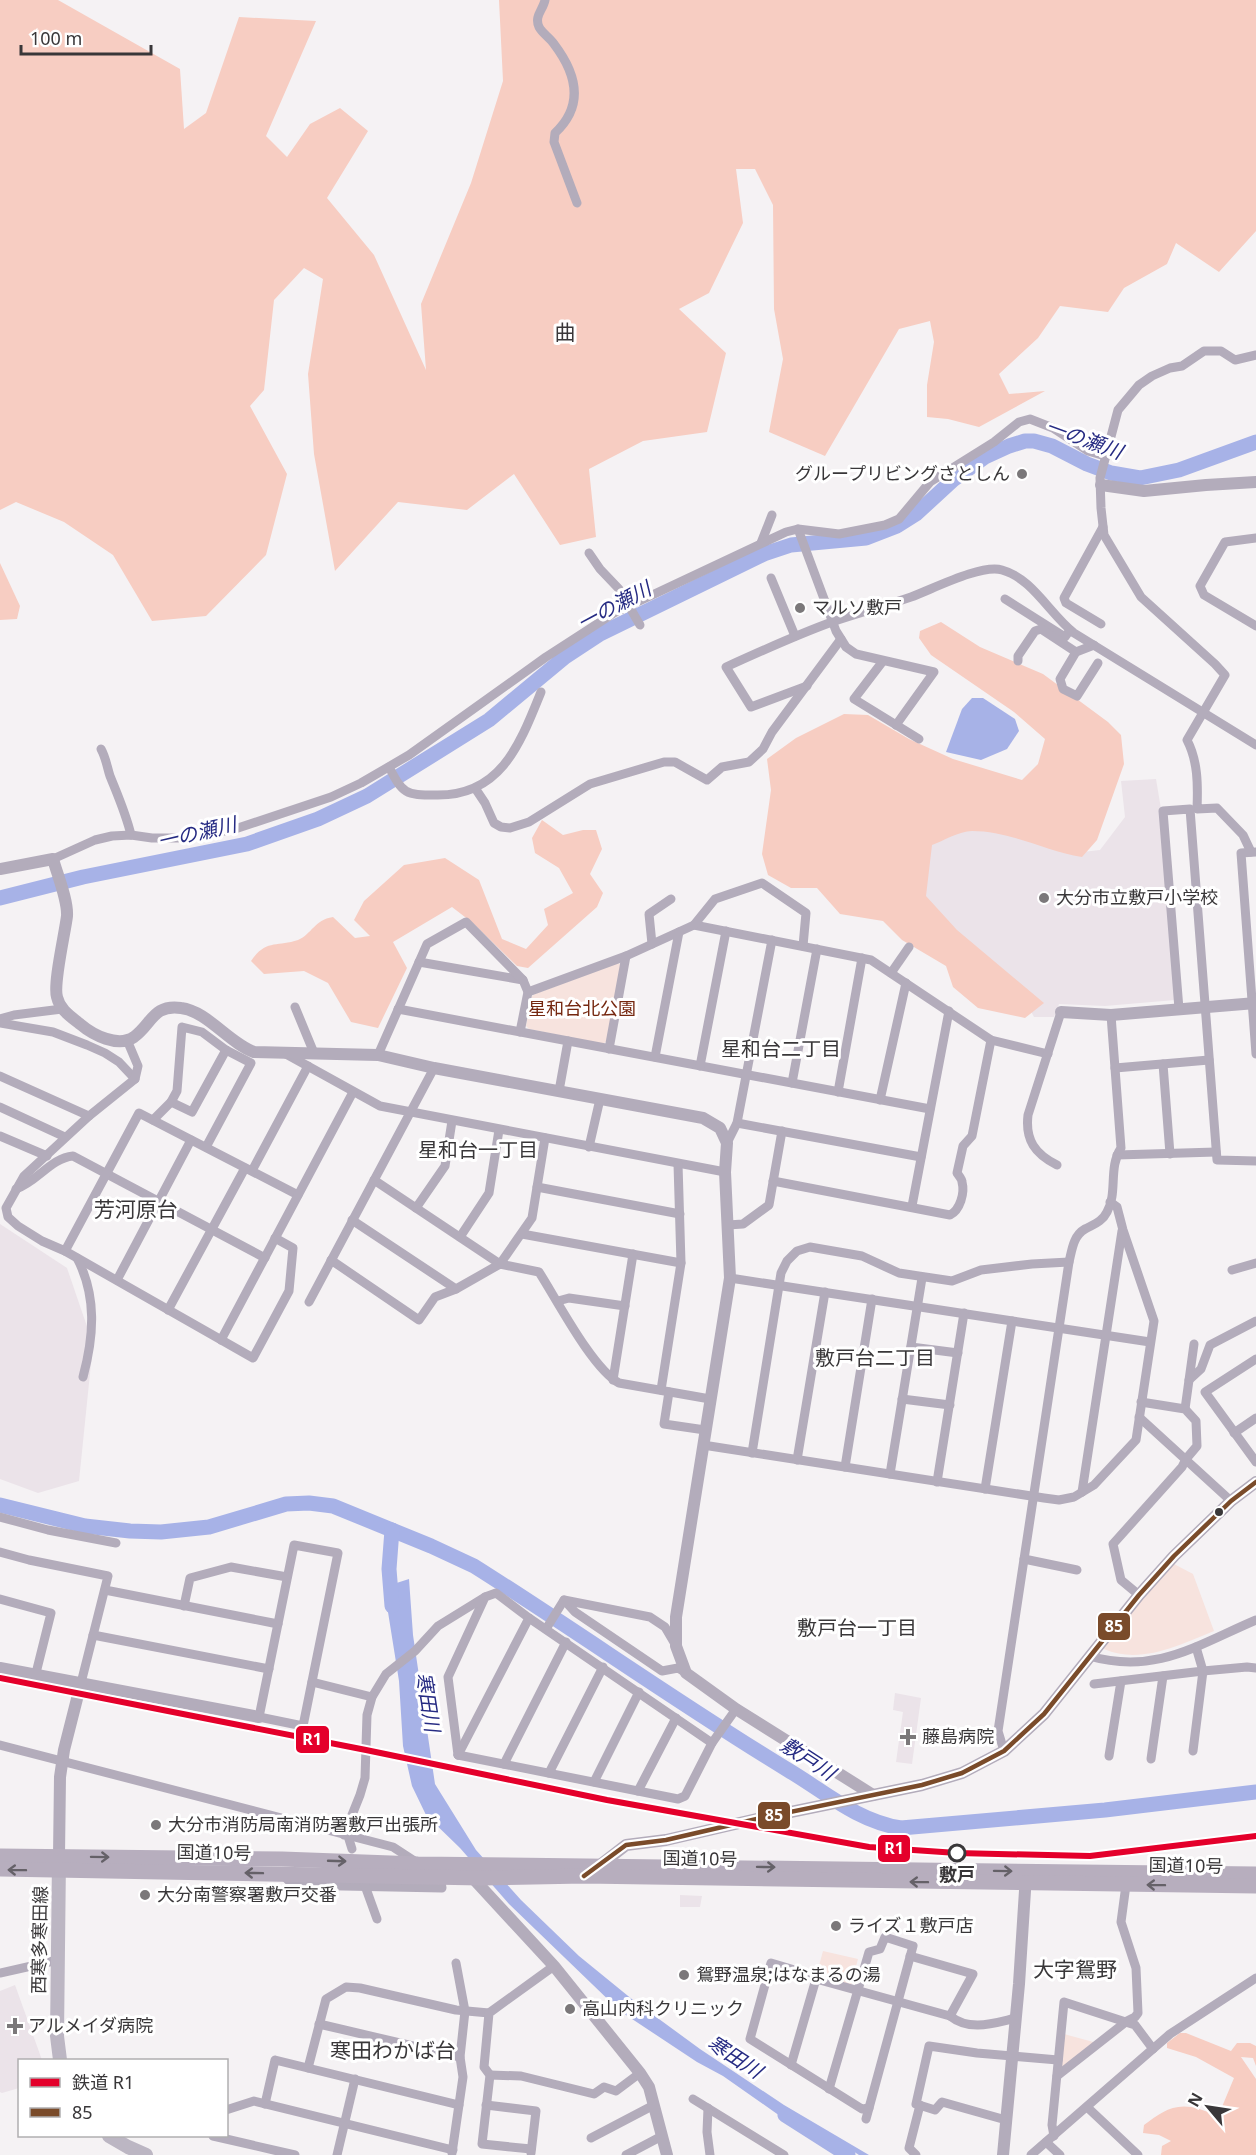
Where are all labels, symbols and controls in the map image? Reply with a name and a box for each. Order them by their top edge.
scale bar [21,18,152,56]
text: 100 m [30,26,82,50]
district label: 曲 [555,318,576,346]
water label: 一の瀬川 [1042,412,1128,466]
place label: グループリビングさとしん [795,461,1010,485]
marker: グループリビングさとしん [1015,467,1029,481]
water label: 一の瀬川 [572,574,657,636]
place label: マルソ敷戸 [812,595,902,619]
marker: マルソ敷戸 [793,601,807,615]
water label: 一の瀬川 [155,810,241,855]
place label: 大分市立敷戸小学校 [1056,885,1218,909]
marker: 大分市立敷戸小学校 [1037,891,1051,905]
park label: 星和台北公園 [528,996,636,1020]
district label: 星和台二丁目 [721,1035,841,1062]
district label: 星和台一丁目 [418,1136,538,1163]
district label: 芳河原台 [94,1195,178,1223]
district label: 敷戸台二丁目 [815,1344,935,1371]
unlabelled marker [1213,1506,1225,1518]
line badge: 85 [1097,1612,1131,1641]
district label: 敷戸台一丁目 [797,1614,917,1641]
text: 85 [1105,1615,1123,1637]
water label: 寒田川 [410,1670,447,1736]
place label: 藤島病院 [922,1724,994,1748]
line badge: R1 [295,1725,330,1754]
text: R1 [302,1728,322,1750]
marker: 藤島病院 [899,1728,917,1746]
water label: 敷戸川 [776,1731,842,1787]
line badge: 85 [757,1801,791,1830]
text: 85 [765,1804,783,1826]
place label: 大分市消防局南消防署敷戸出張所 [168,1812,438,1836]
marker: 大分市消防局南消防署敷戸出張所 [149,1818,163,1832]
line badge: R1 [877,1834,911,1863]
text: R1 [884,1837,904,1859]
street label: 国道10号 [177,1839,252,1865]
marker: 敷戸 [948,1844,966,1862]
street label: 国道10号 [663,1845,738,1871]
one-way arrow [90,1851,110,1863]
street label: 国道10号 [1149,1852,1224,1878]
one-way arrow [327,1855,347,1866]
one-way arrow [755,1861,775,1873]
place label: 敷戸 [939,1862,975,1886]
one-way arrow [8,1864,28,1875]
one-way arrow [992,1865,1012,1876]
one-way arrow [245,1867,265,1879]
one-way arrow [909,1876,929,1888]
one-way arrow [1146,1879,1166,1891]
place label: 大分南警察署敷戸交番 [157,1882,337,1906]
street label: 西寒多寒田線 [26,1886,52,1994]
marker: 大分南警察署敷戸交番 [138,1888,152,1902]
place label: ライズ１敷戸店 [848,1913,973,1937]
marker: ライズ１敷戸店 [829,1919,843,1933]
district label: 大字鴛野 [1033,1955,1117,1983]
place label: 鴛野温泉;はなまるの湯 [696,1962,881,1986]
marker: 鴛野温泉;はなまるの湯 [677,1968,691,1982]
place label: 高山内科クリニック [582,1996,744,2020]
marker: 高山内科クリニック [563,2002,577,2016]
place label: アルメイダ病院 [28,2013,153,2037]
marker: アルメイダ病院 [6,2017,24,2035]
water label: 寒田川 [703,2029,769,2085]
district label: 寒田わかば台 [330,2036,456,2064]
legend [18,2059,228,2137]
text: 鉄道 R1 [72,2070,134,2094]
north arrow [1178,2077,1238,2137]
text: N [1182,2089,1208,2111]
text: 85 [72,2100,93,2124]

